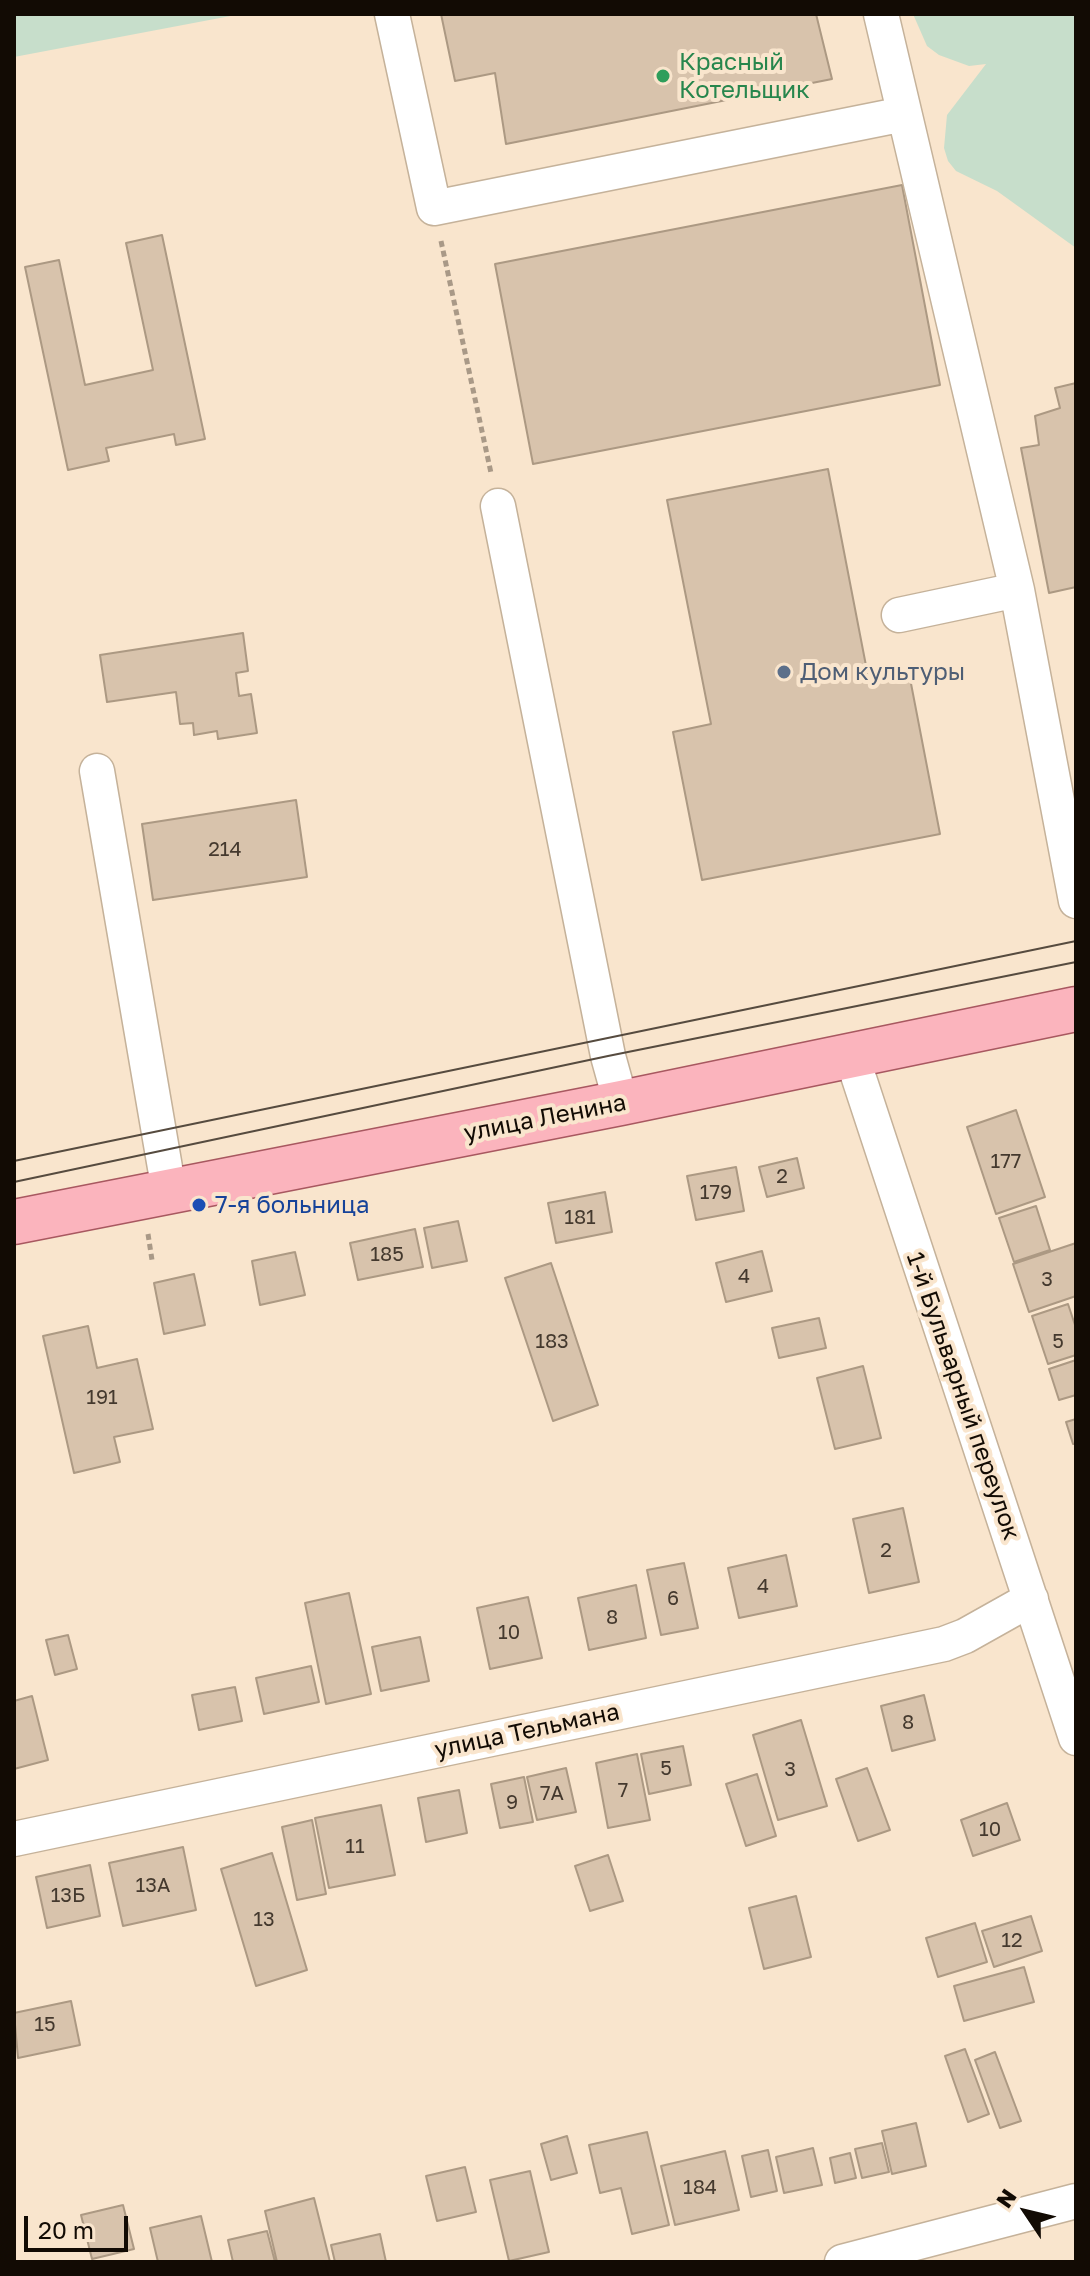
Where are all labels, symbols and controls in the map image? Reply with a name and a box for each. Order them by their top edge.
place label: Красный Котельщик [679,48,810,104]
marker: Красный Котельщик [654,67,672,85]
place label: Дом культуры [800,658,965,686]
marker: Дом культуры [775,663,793,681]
house number: 214 [208,838,242,862]
street label: улица Ленина [461,1088,629,1148]
house number: 177 [991,1150,1021,1174]
house number: 2 [776,1165,788,1189]
house number: 179 [700,1181,732,1205]
place label: 7-я больница [215,1191,370,1219]
marker: 7-я больница [190,1196,208,1214]
house number: 181 [564,1206,596,1230]
house number: 185 [370,1243,404,1267]
street label: 1-й Бульварный переулок [900,1248,1026,1544]
house number: 4 [738,1265,750,1289]
house number: 3 [1041,1268,1053,1292]
house number: 183 [535,1330,569,1354]
house number: 5 [1052,1330,1064,1354]
house number: 191 [86,1386,118,1410]
house number: 2 [880,1539,892,1563]
house number: 4 [757,1575,769,1599]
house number: 6 [667,1587,679,1611]
house number: 8 [606,1606,618,1630]
house number: 10 [498,1621,520,1645]
street label: улица Тельмана [432,1697,622,1765]
house number: 8 [902,1711,914,1735]
house number: 5 [660,1757,672,1781]
house number: 3 [784,1758,796,1782]
house number: 7 [618,1779,628,1803]
house number: 7А [540,1782,564,1806]
house number: 9 [506,1791,518,1815]
house number: 10 [979,1818,1001,1842]
house number: 11 [345,1835,365,1859]
house number: 13А [136,1874,170,1898]
house number: 13Б [51,1884,85,1908]
house number: 13 [253,1908,275,1932]
house number: 12 [1001,1929,1023,1953]
house number: 15 [34,2013,56,2037]
north arrow [986,2172,1066,2252]
house number: 184 [683,2176,717,2200]
text: N [990,2183,1022,2213]
scale bar [28,2200,132,2250]
text: 20 m [38,2215,94,2244]

